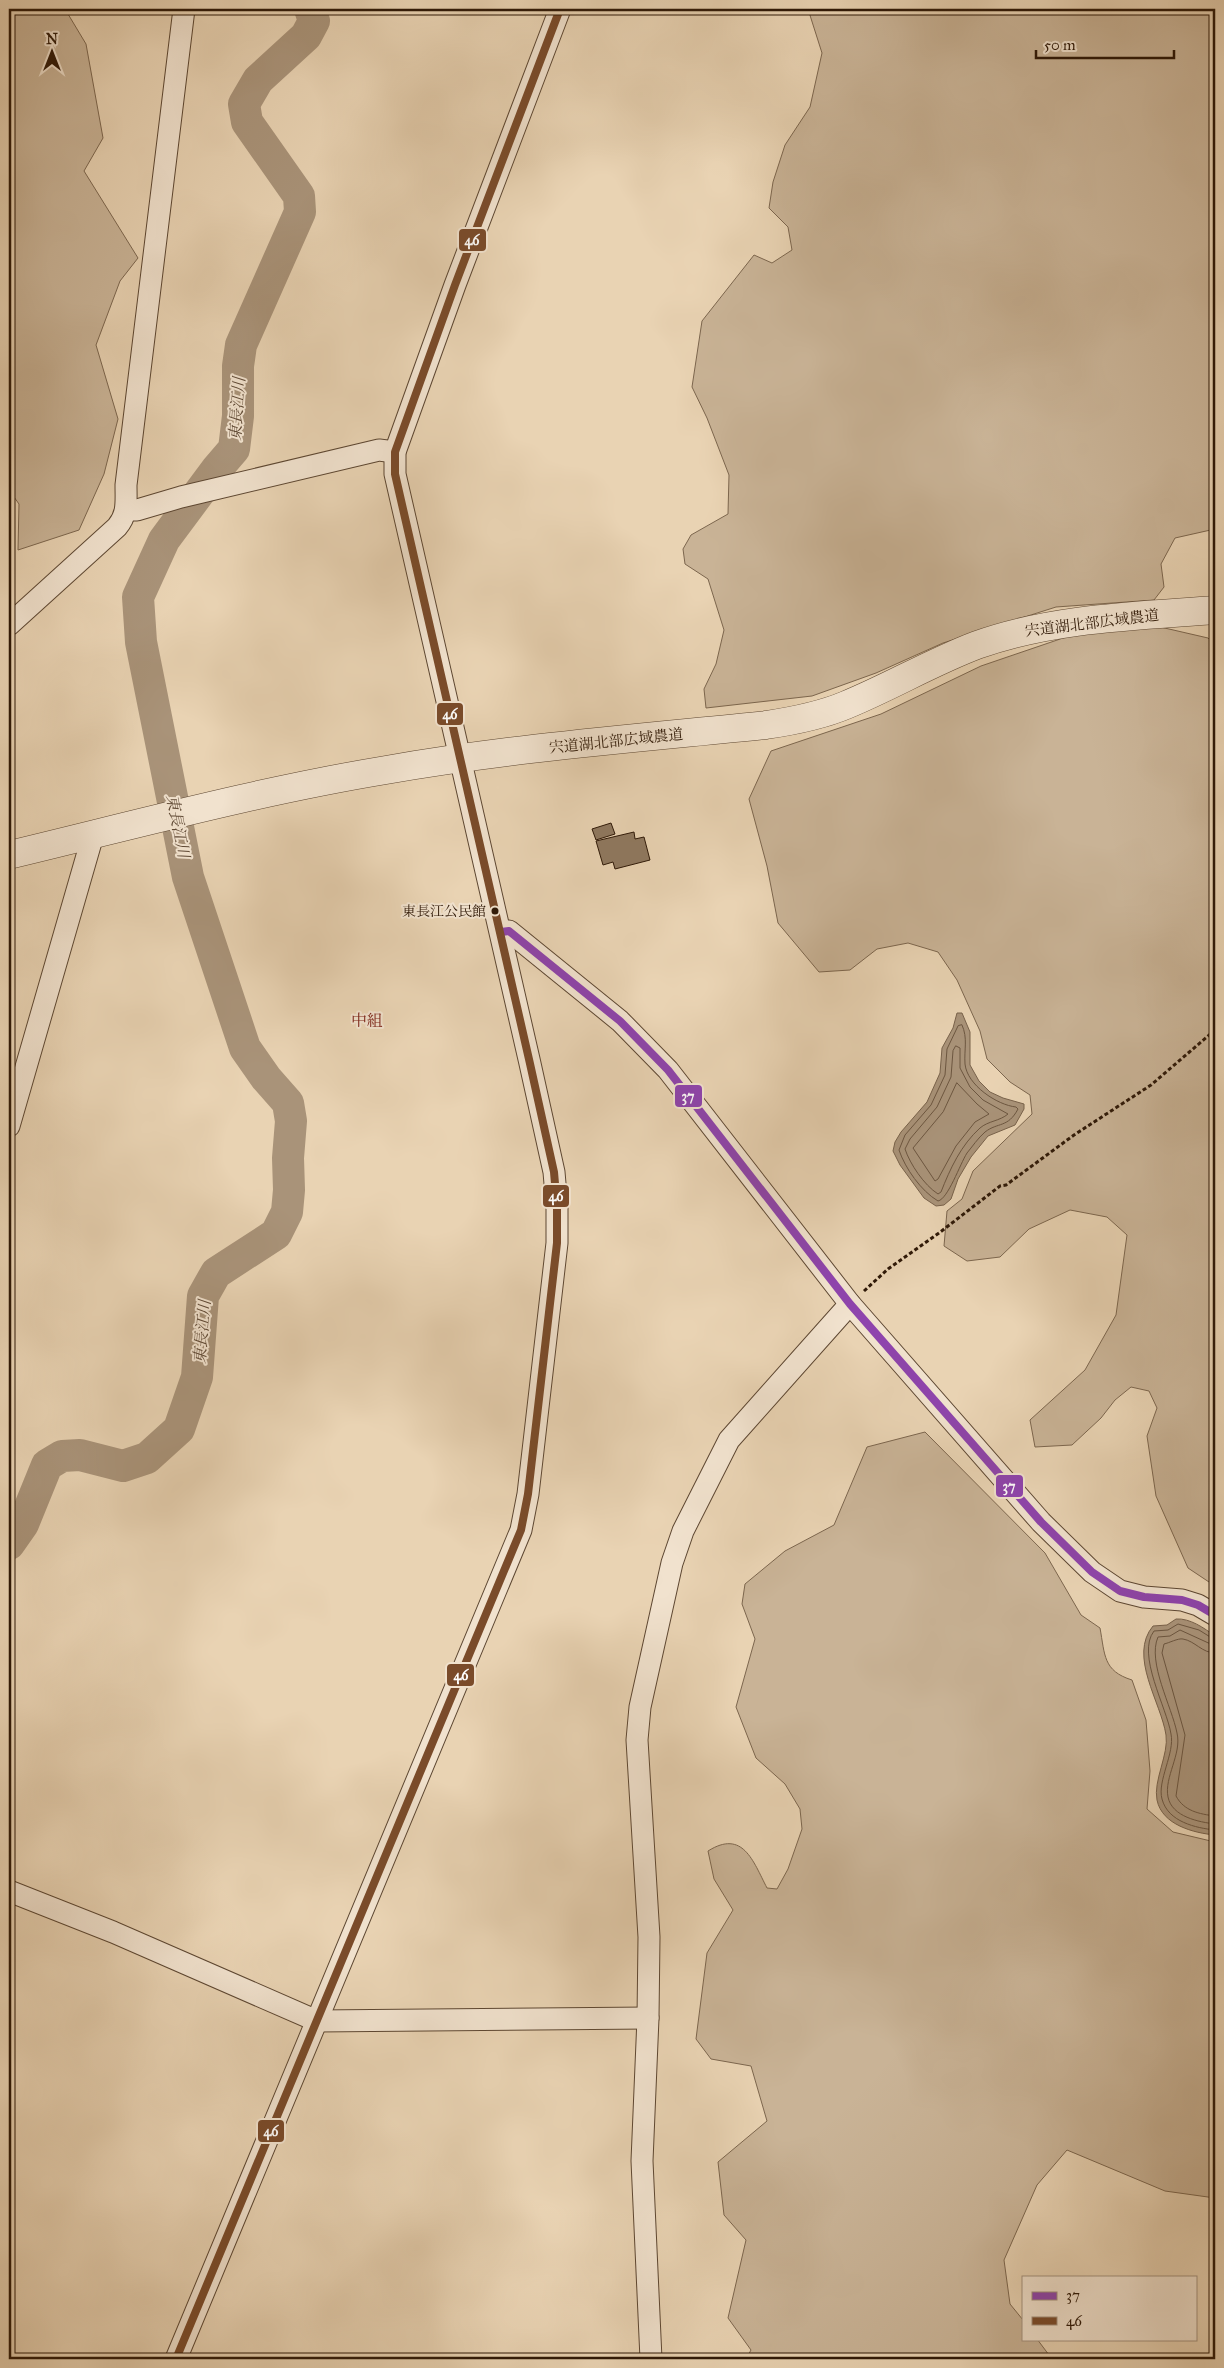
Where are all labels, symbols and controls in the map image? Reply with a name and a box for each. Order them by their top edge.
north arrow [28,28,78,78]
scale bar [1036,28,1174,60]
text: N [46,31,58,48]
text: 50 m [1044,36,1076,54]
line badge: 46 [458,228,487,252]
text: 46 [465,232,480,250]
water label: 東長江川 [225,374,249,442]
street label: 宍道湖北部広域農道 [1024,606,1160,640]
line badge: 46 [436,702,464,726]
text: 46 [443,706,458,724]
street label: 宍道湖北部広域農道 [548,725,684,757]
water label: 東長江川 [163,793,194,861]
place label: 東長江公民館 [402,903,486,920]
marker: 東長江公民館 [490,906,500,916]
district label: 中組 [351,1011,383,1030]
line badge: 37 [674,1084,703,1108]
text: 37 [681,1088,695,1106]
line badge: 46 [542,1184,570,1208]
text: 46 [549,1188,564,1206]
water label: 東長江川 [190,1297,214,1365]
line badge: 37 [995,1474,1024,1498]
text: 37 [1002,1478,1016,1496]
line badge: 46 [446,1663,475,1687]
text: 46 [454,1667,469,1685]
line badge: 46 [257,2119,285,2143]
text: 46 [264,2123,279,2141]
legend [1022,2276,1196,2340]
text: 37 [1066,2286,1080,2304]
text: 46 [1066,2312,1083,2330]

